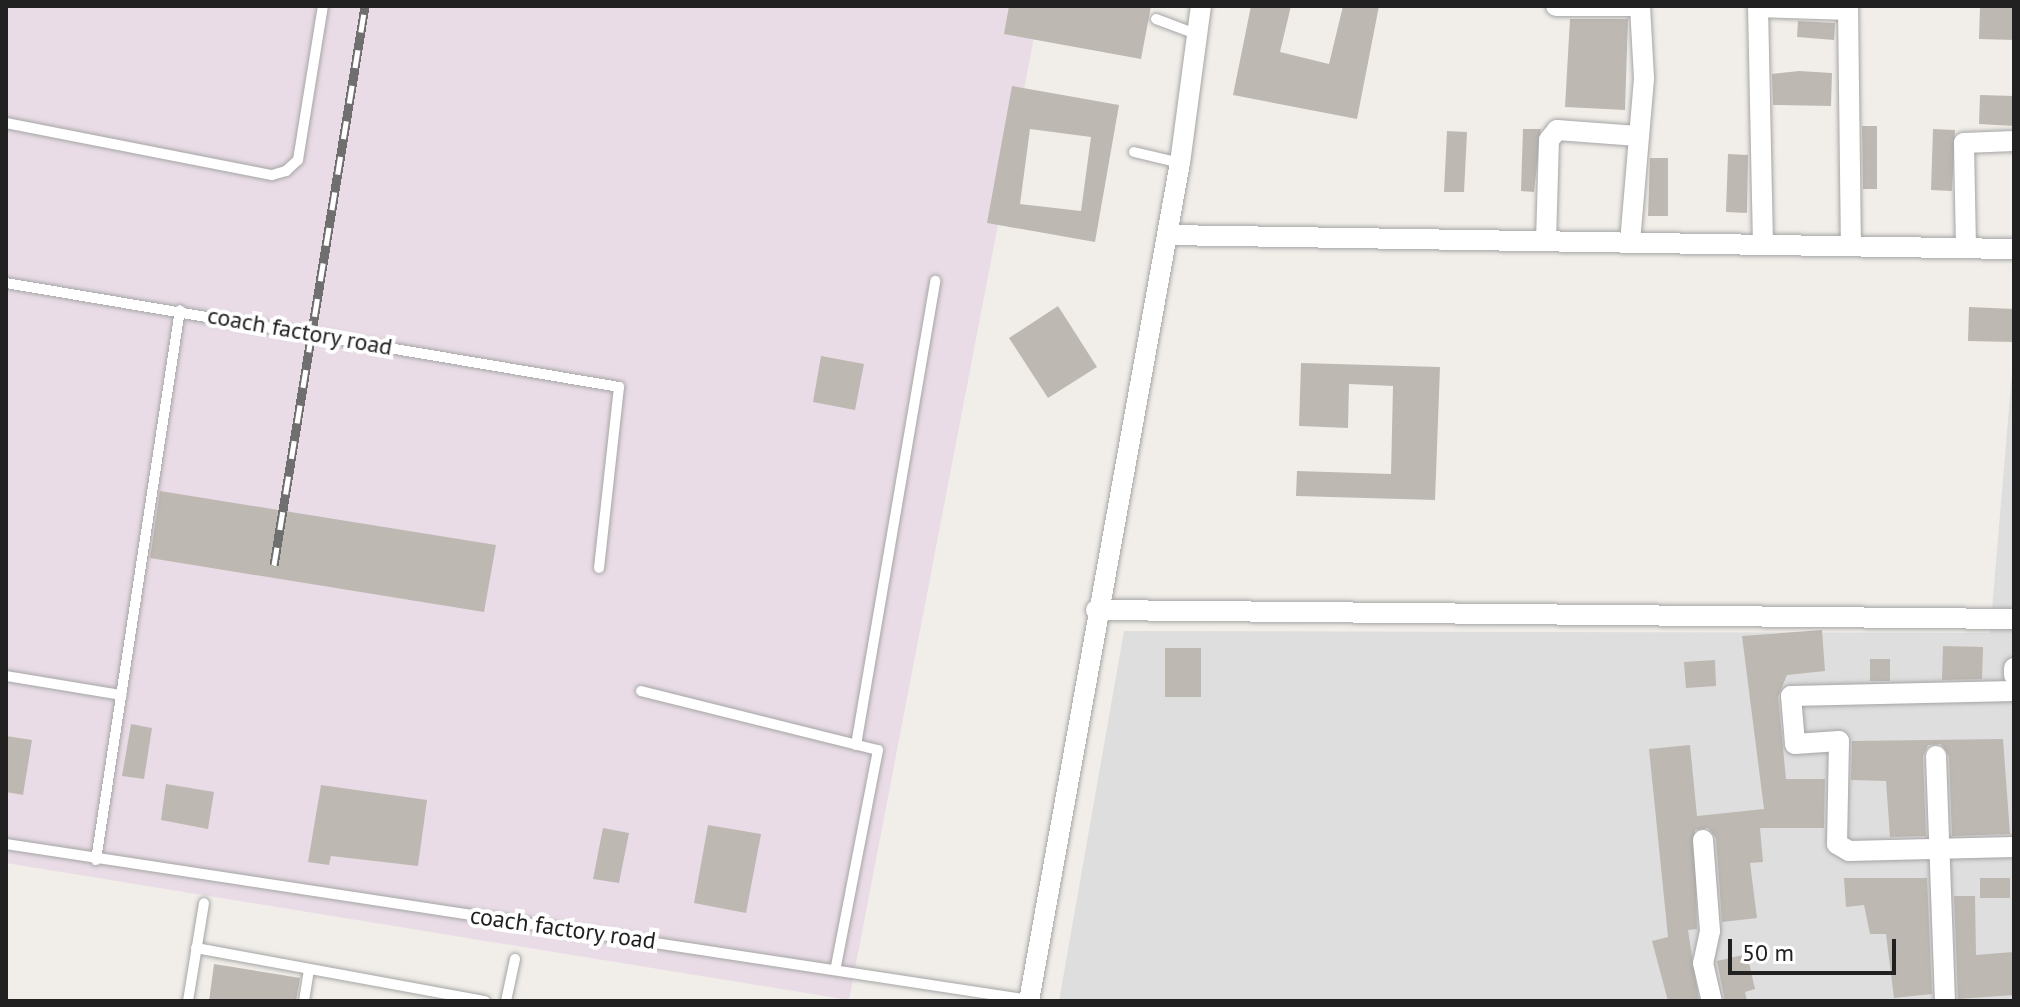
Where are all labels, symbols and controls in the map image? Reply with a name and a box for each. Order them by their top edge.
street label: coach factory road [205,300,395,362]
street label: coach factory road [468,901,658,955]
scale bar [1732,923,1900,973]
text: 50 m [1742,937,1794,968]

